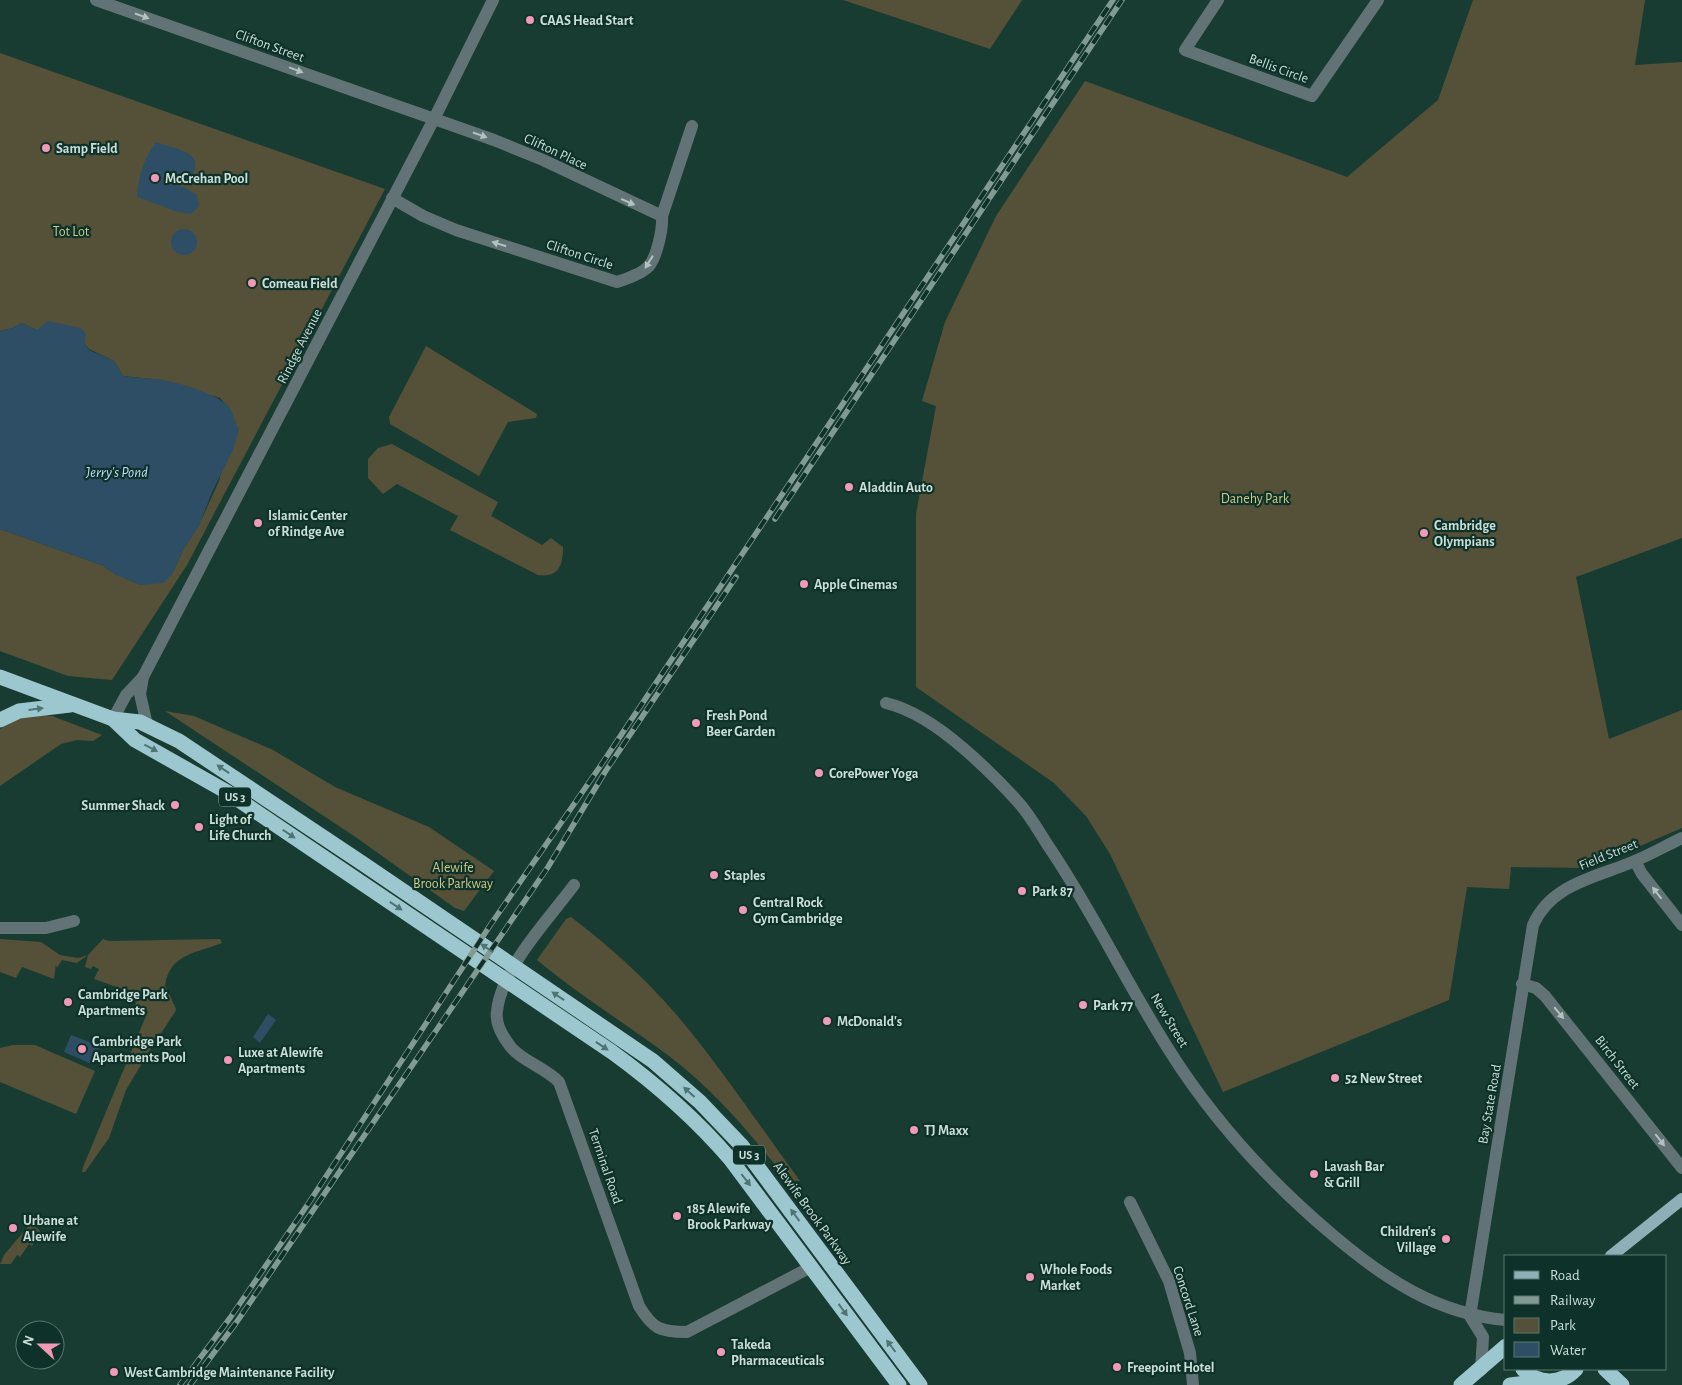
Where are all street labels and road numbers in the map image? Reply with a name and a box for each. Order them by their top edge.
street label: Clifton Street [233,27,306,65]
street label: Bellis Circle [1247,52,1310,86]
street label: Clifton Place [522,131,589,173]
street label: Clifton Circle [544,238,615,272]
street label: Rindge Avenue [275,307,325,386]
road number: US 3 [219,788,251,806]
street label: Field Street [1577,837,1640,873]
street label: New Street [1148,991,1191,1050]
street label: Birch Street [1592,1033,1643,1092]
street label: Bay State Road [1476,1063,1504,1145]
street label: Terminal Road [586,1127,625,1206]
road number: US 3 [733,1146,765,1164]
street label: Alewife Brook Parkway [770,1159,854,1268]
street label: Concord Lane [1170,1264,1206,1338]

